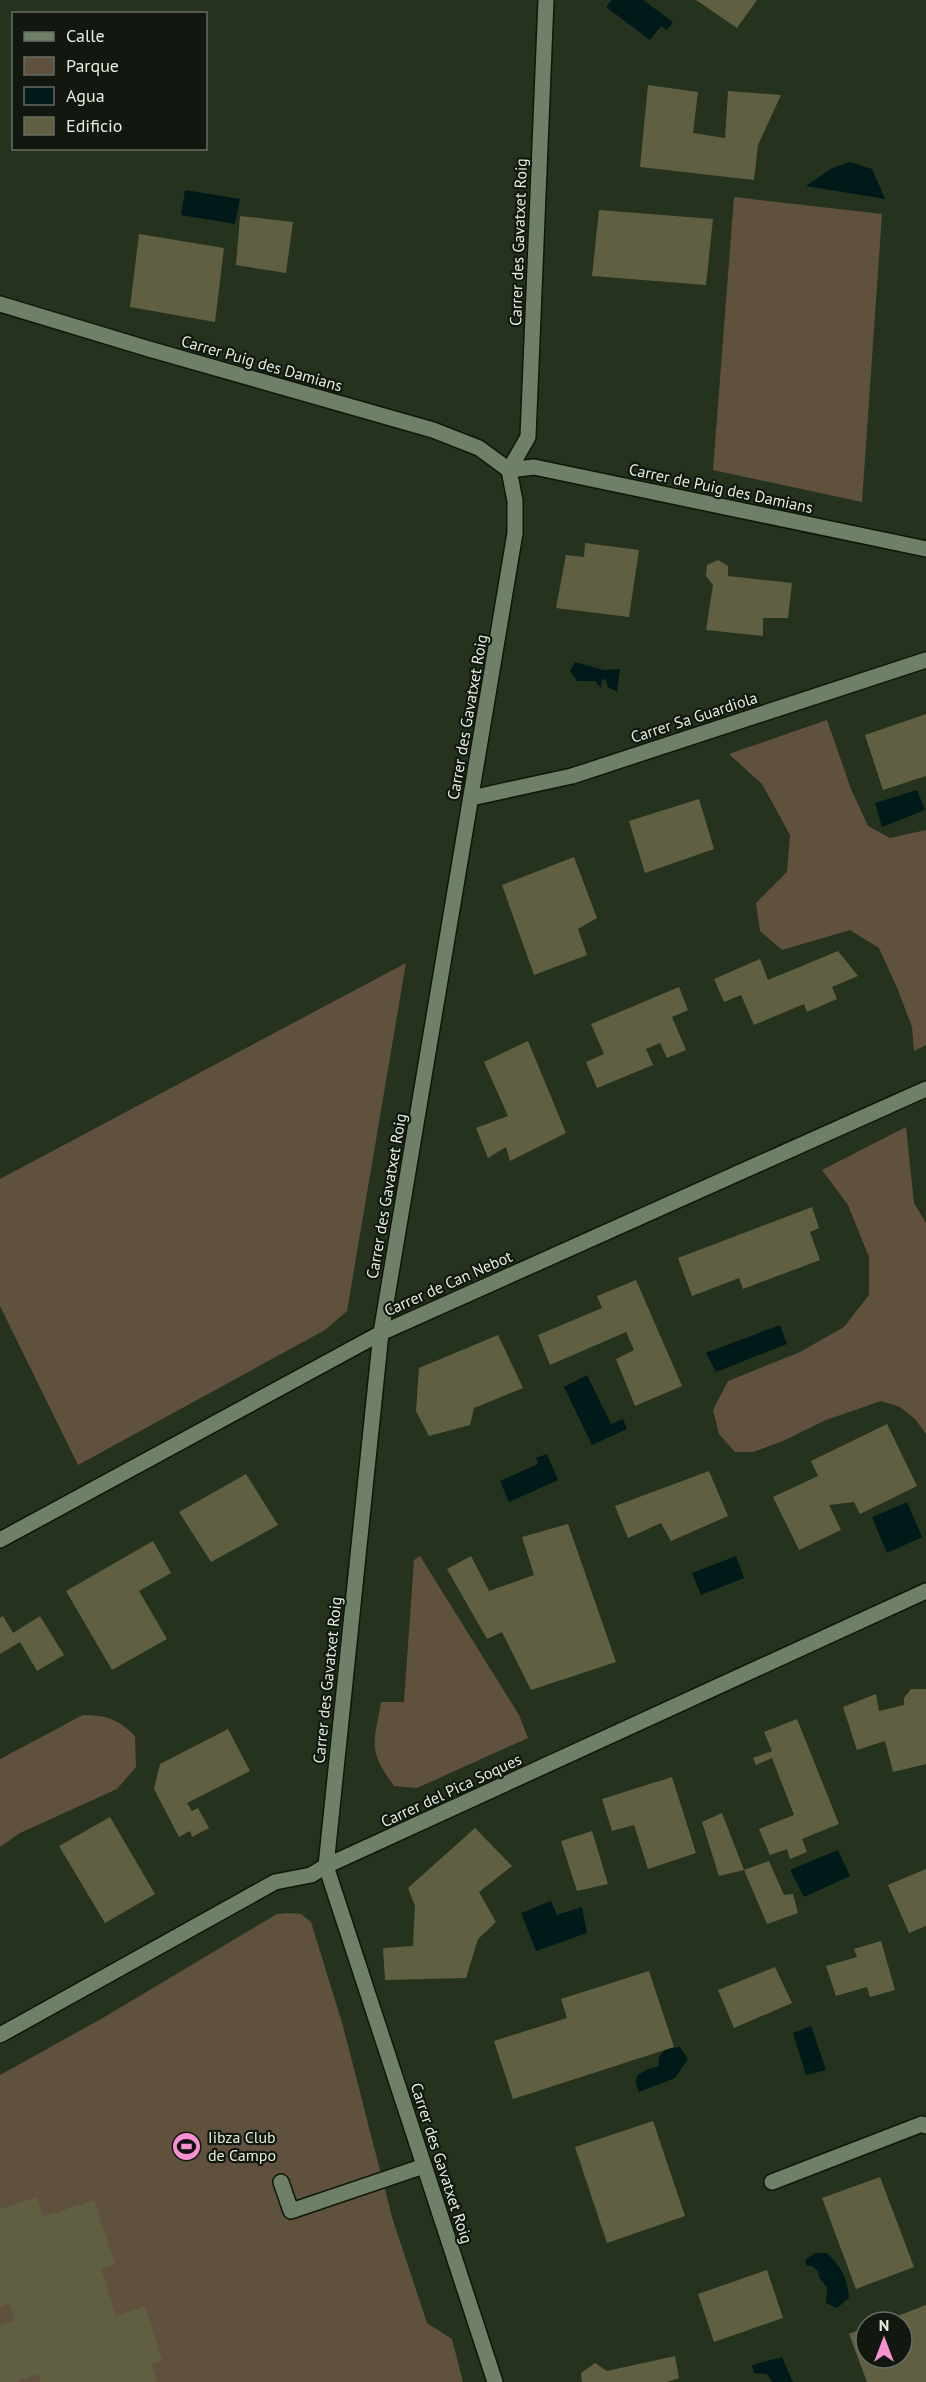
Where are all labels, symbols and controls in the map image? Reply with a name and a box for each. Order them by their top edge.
legend [12,12,207,150]
text: Calle [66,24,105,47]
text: Parque [66,54,119,77]
text: Agua [66,84,105,107]
text: Edificio [66,114,122,137]
street label: Carrer des Gavatxet Roig [505,158,531,326]
street label: Carrer Puig des Damians [179,330,345,396]
street label: Carrer de Puig des Damians [627,459,815,517]
street label: Carrer des Gavatxet Roig [443,633,491,801]
street label: Carrer Sa Guardiola [628,687,760,747]
street label: Carrer des Gavatxet Roig [362,1112,410,1280]
street label: Carrer de Can Nebot [381,1246,516,1320]
street label: Carrer des Gavatxet Roig [308,1596,346,1764]
street label: Carrer del Pica Soques [377,1748,525,1831]
street label: Carrer des Gavatxet Roig [407,2080,477,2246]
place label: Iibza Club de Campo [208,2127,276,2165]
sports icon: Iibza Club de Campo [171,2130,203,2162]
north arrow [854,2310,914,2370]
text: N [879,2315,889,2335]

